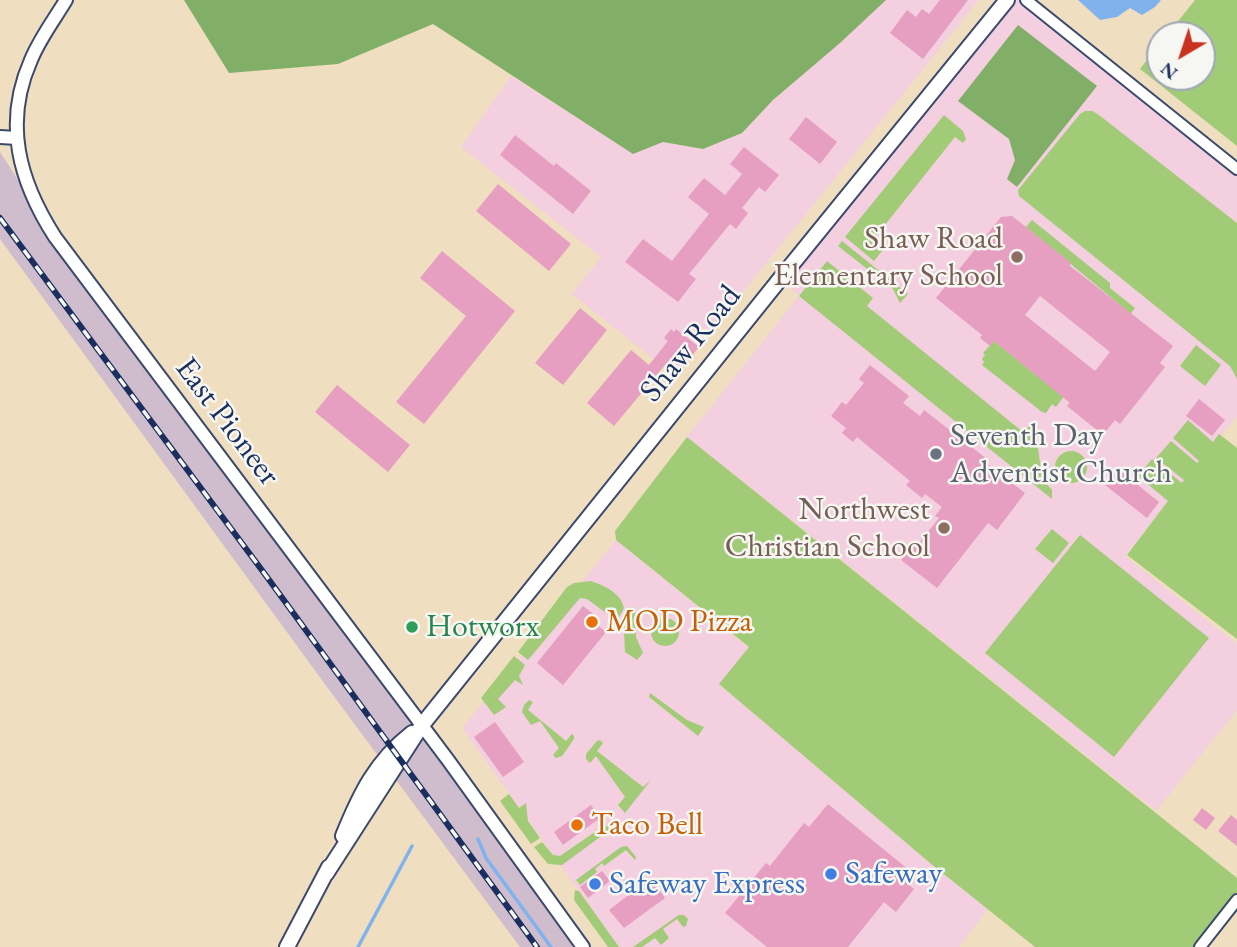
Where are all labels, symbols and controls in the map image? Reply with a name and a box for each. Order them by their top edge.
north arrow [1146,21,1216,91]
text: N [1155,57,1183,86]
place label: Shaw Road Elementary School [773,220,1003,295]
marker: Shaw Road Elementary School [1009,249,1025,265]
street label: Shaw Road [632,278,750,410]
street label: East Pioneer [166,350,288,494]
place label: Seventh Day Adventist Church [950,417,1172,492]
marker: Seventh Day Adventist Church [928,446,944,462]
place label: Northwest Christian School [725,491,930,566]
marker: Northwest Christian School [936,520,952,536]
place label: MOD Pizza [606,603,752,641]
place label: Hotworx [426,608,539,646]
marker: MOD Pizza [584,614,600,630]
marker: Hotworx [404,619,420,635]
place label: Taco Bell [591,806,703,844]
marker: Taco Bell [569,817,585,833]
place label: Safeway [845,855,942,893]
place label: Safeway Express [609,865,805,903]
marker: Safeway [823,866,839,882]
marker: Safeway Express [587,876,603,892]

